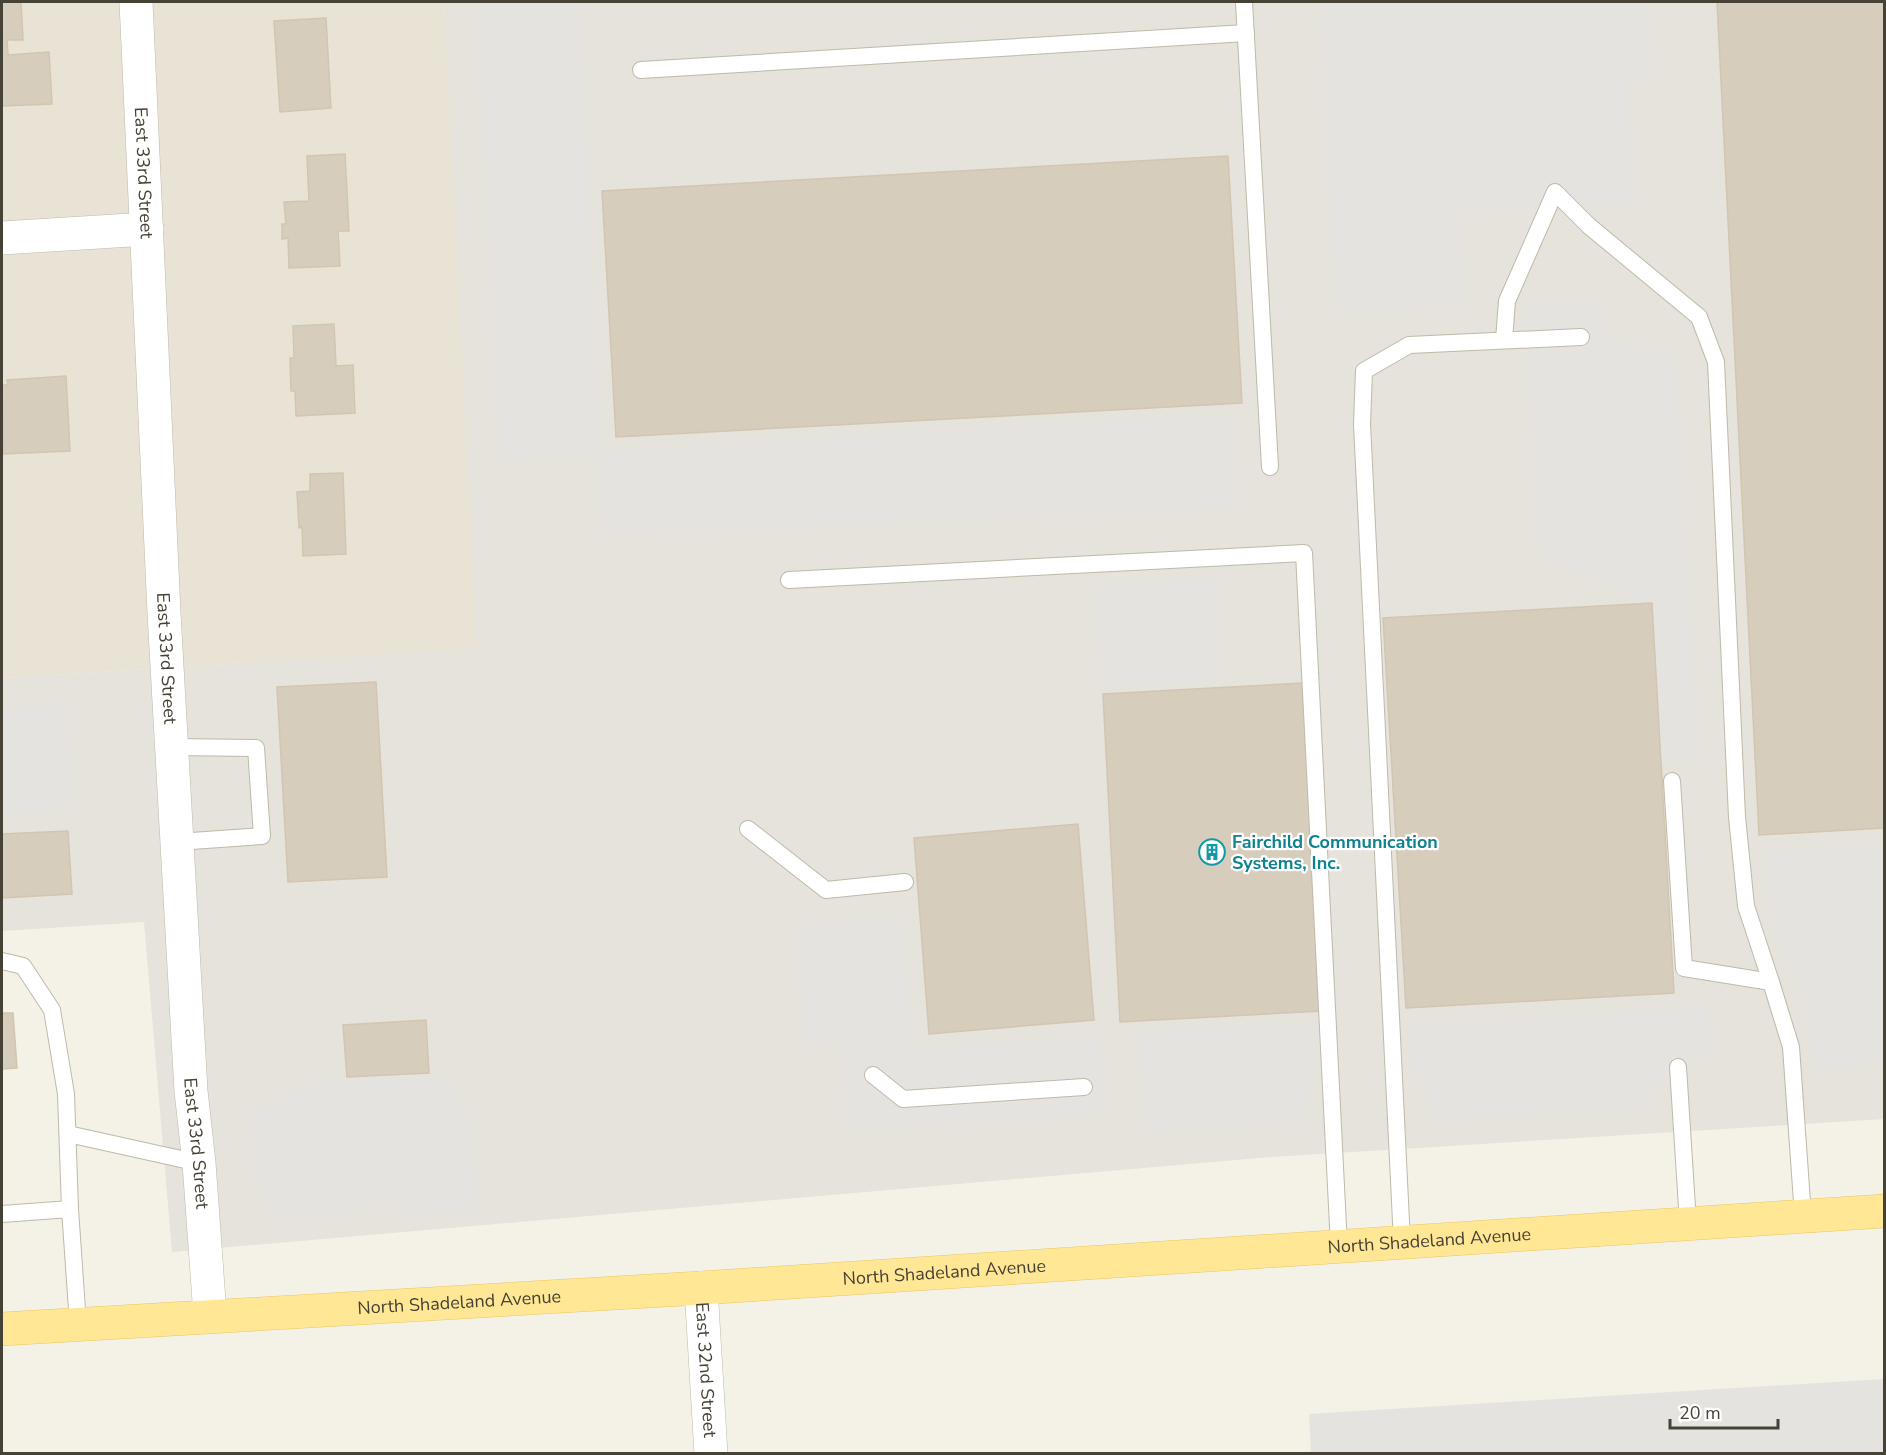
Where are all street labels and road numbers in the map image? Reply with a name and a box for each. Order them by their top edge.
street label: East 33rd Street [129,106,159,240]
street label: East 33rd Street [151,592,182,725]
street label: East 33rd Street [178,1077,214,1210]
street label: North Shadeland Avenue [1327,1222,1532,1259]
street label: North Shadeland Avenue [842,1254,1047,1291]
street label: North Shadeland Avenue [357,1284,562,1320]
street label: East 32nd Street [690,1301,722,1439]

